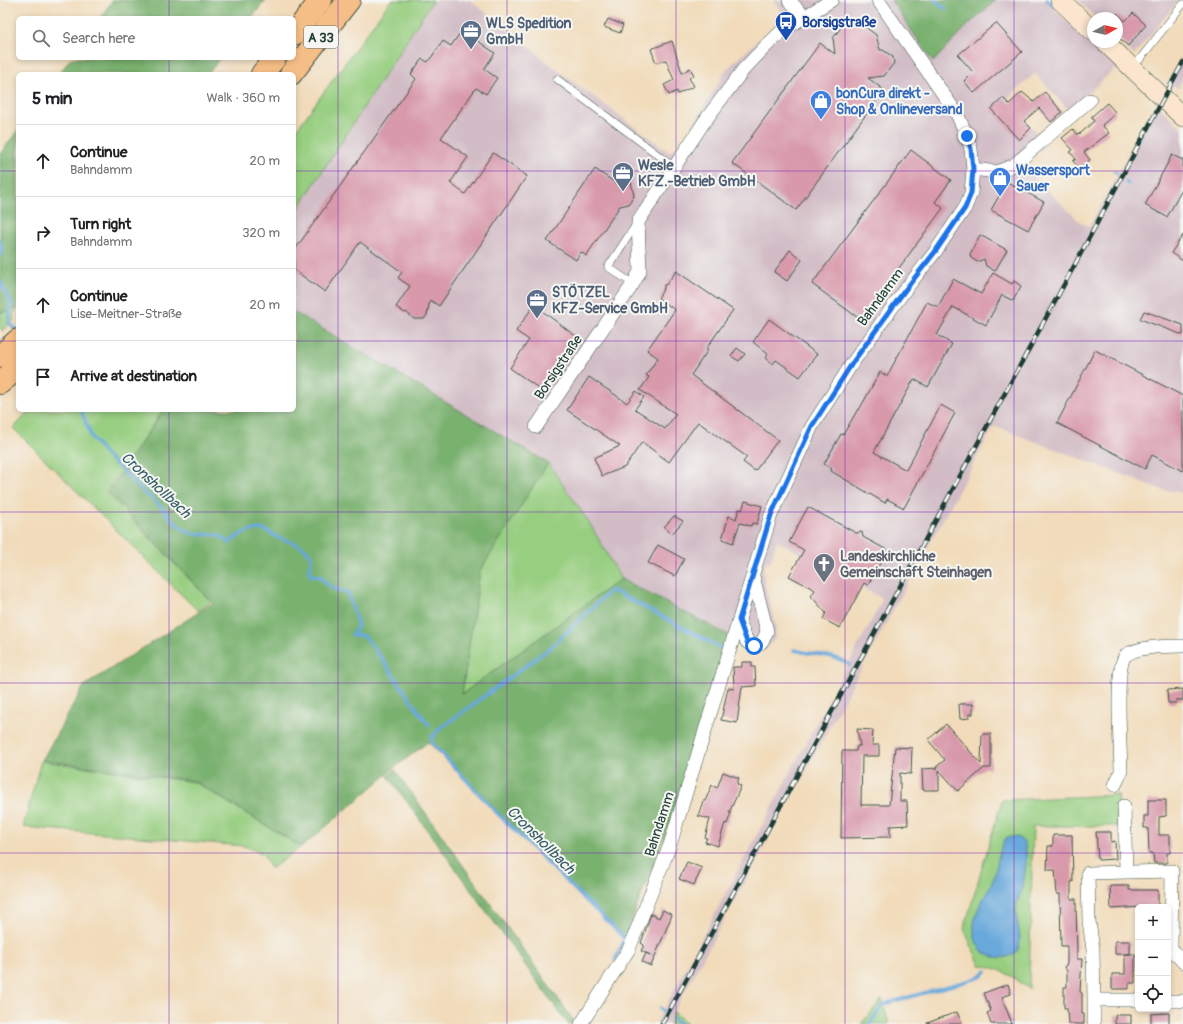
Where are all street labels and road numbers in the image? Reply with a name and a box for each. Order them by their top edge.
road number: A 33 [304,26,338,48]
street label: Bahndamm [854,265,907,329]
street label: Borsigstraße [531,332,586,403]
street label: Bahndamm [641,790,678,859]

